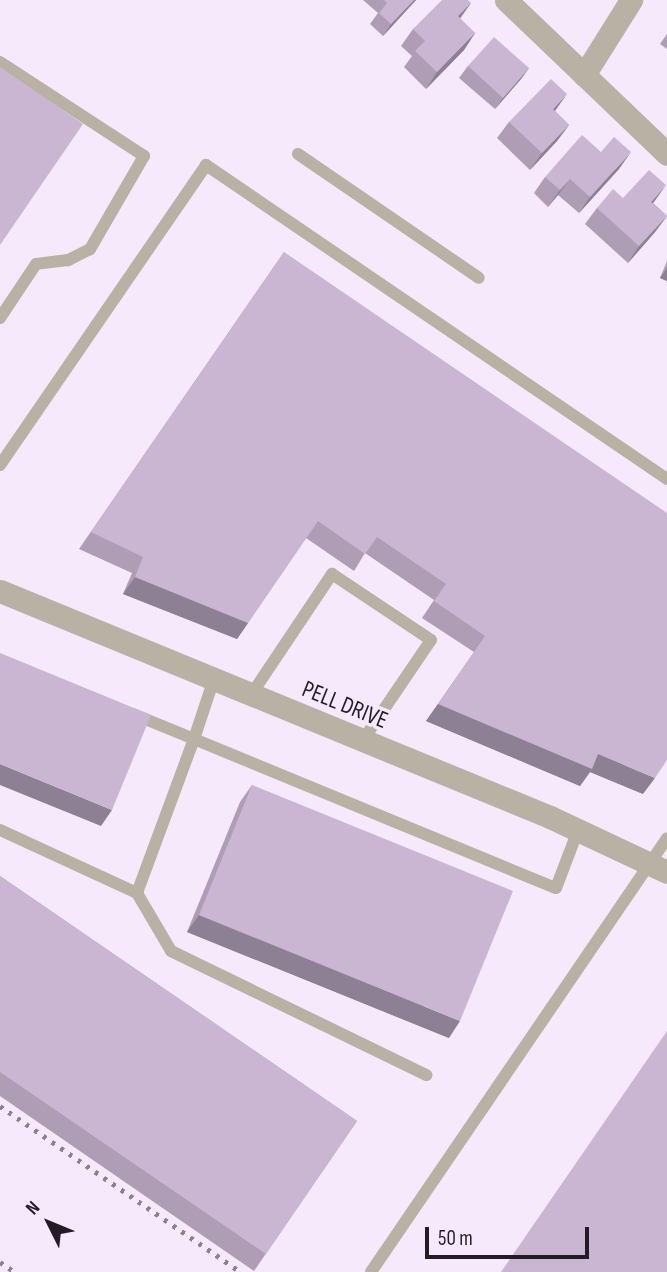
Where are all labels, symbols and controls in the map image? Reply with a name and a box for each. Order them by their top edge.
street label: PELL DRIVE [298,675,392,735]
north arrow [14,1188,84,1258]
text: N [21,1197,45,1220]
scale bar [429,1212,594,1256]
text: 50 m [438,1226,473,1251]

